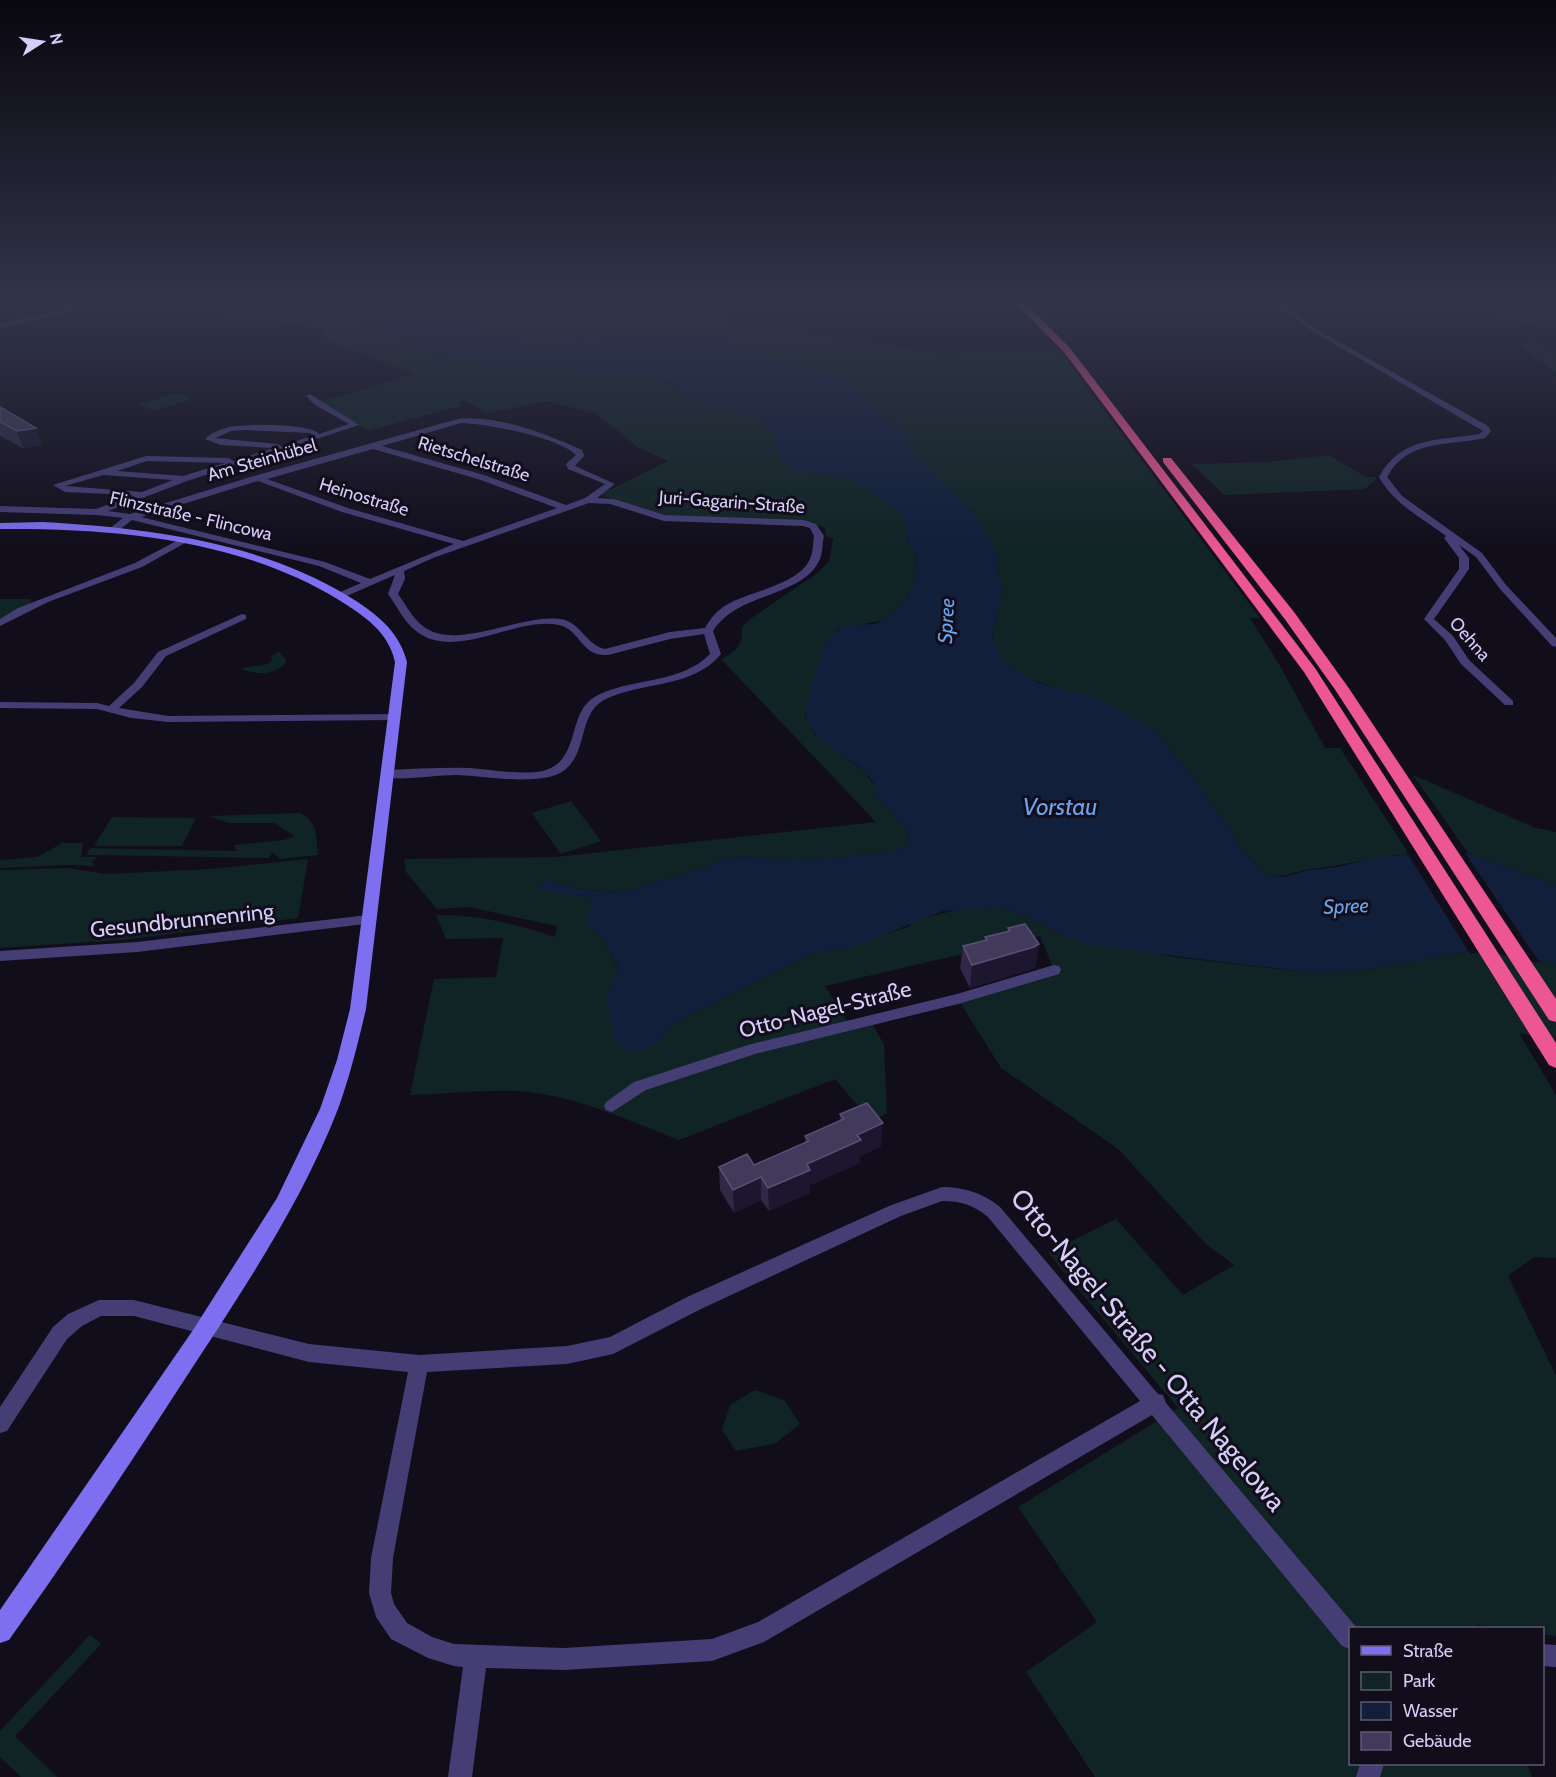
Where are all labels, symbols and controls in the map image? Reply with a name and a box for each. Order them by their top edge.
north arrow [12,12,72,72]
text: N [46,31,67,46]
street label: Rietschelstraße [415,432,533,486]
street label: Am Steinhübel [205,434,320,486]
street label: Heinostraße [316,473,412,521]
street label: Juri-Gagarin-Straße [657,486,806,518]
street label: Flinzstraße - Flincowa [108,487,275,545]
water label: Spree [933,598,959,644]
street label: Oehna [1445,612,1495,666]
water label: Vorstau [1023,792,1097,821]
water label: Spree [1323,893,1369,919]
street label: Gesundbrunnenring [89,897,276,944]
street label: Otto-Nagel-Straße [736,975,914,1044]
street label: Otto-Nagel-Straße - Otta Nagelowa [1004,1182,1293,1518]
legend [1349,1627,1544,1765]
text: Straße [1403,1640,1453,1662]
text: Park [1403,1670,1436,1692]
text: Wasser [1403,1700,1458,1722]
text: Gebäude [1403,1730,1472,1752]

